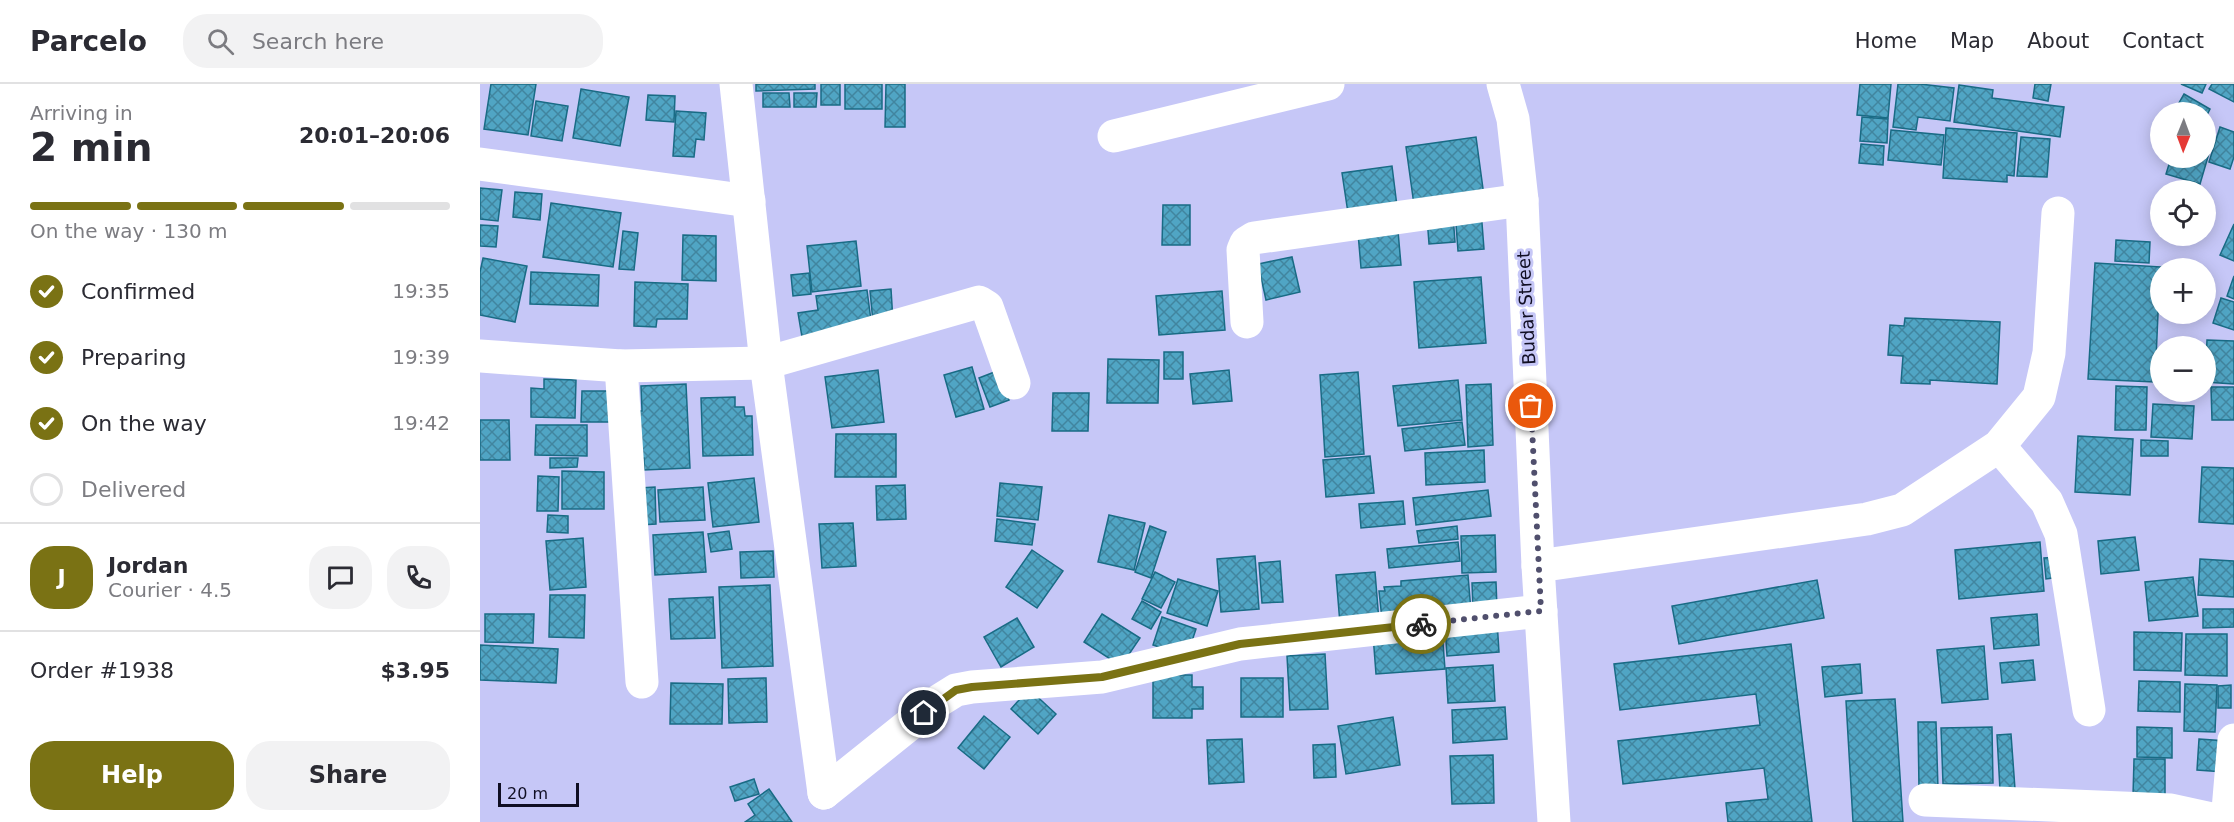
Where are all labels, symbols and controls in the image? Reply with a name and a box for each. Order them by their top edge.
search box [183,14,603,68]
text: Parcelo [30,25,147,58]
icon: search [204,25,237,58]
text: Search here [252,29,384,54]
text: Home [1855,29,1917,53]
text: Map [1950,29,1994,53]
text: About [2027,29,2089,53]
text: Contact [2122,29,2204,53]
text: Arriving in [30,101,133,125]
north arrow [2150,102,2216,168]
map controls [2150,102,2216,402]
text: 20:01–20:06 [299,123,450,148]
text: 2 min [30,125,152,170]
button: locate [2150,180,2216,246]
text: On the way · 130 m [30,219,228,243]
street label: Budar Street [1513,251,1539,365]
button: + [2150,258,2216,324]
icon: check [30,275,63,308]
text: Confirmed [81,279,195,304]
text: 19:35 [392,279,450,303]
button: − [2150,336,2216,402]
icon: check [30,341,63,374]
text: Preparing [81,345,187,370]
text: 19:39 [392,345,450,369]
pin [1505,380,1556,431]
icon: bag [1514,389,1547,422]
icon: check [30,407,63,440]
text: On the way [81,411,207,436]
text: 19:42 [392,411,450,435]
text: Delivered [81,477,186,502]
button: chat [309,546,372,609]
button: phone [387,546,450,609]
text: Jordan [108,553,188,578]
text: J [57,565,66,590]
text: Courier · 4.5 [108,578,232,602]
courier [1391,594,1451,654]
icon: bike [1405,608,1438,641]
text: Order #1938 [30,658,174,683]
text: $3.95 [380,658,450,683]
pin [898,687,949,738]
icon: home [907,696,940,729]
button: Help [30,741,234,810]
button: Share [246,741,450,810]
scale bar [498,780,579,808]
text: 20 m [507,784,548,803]

